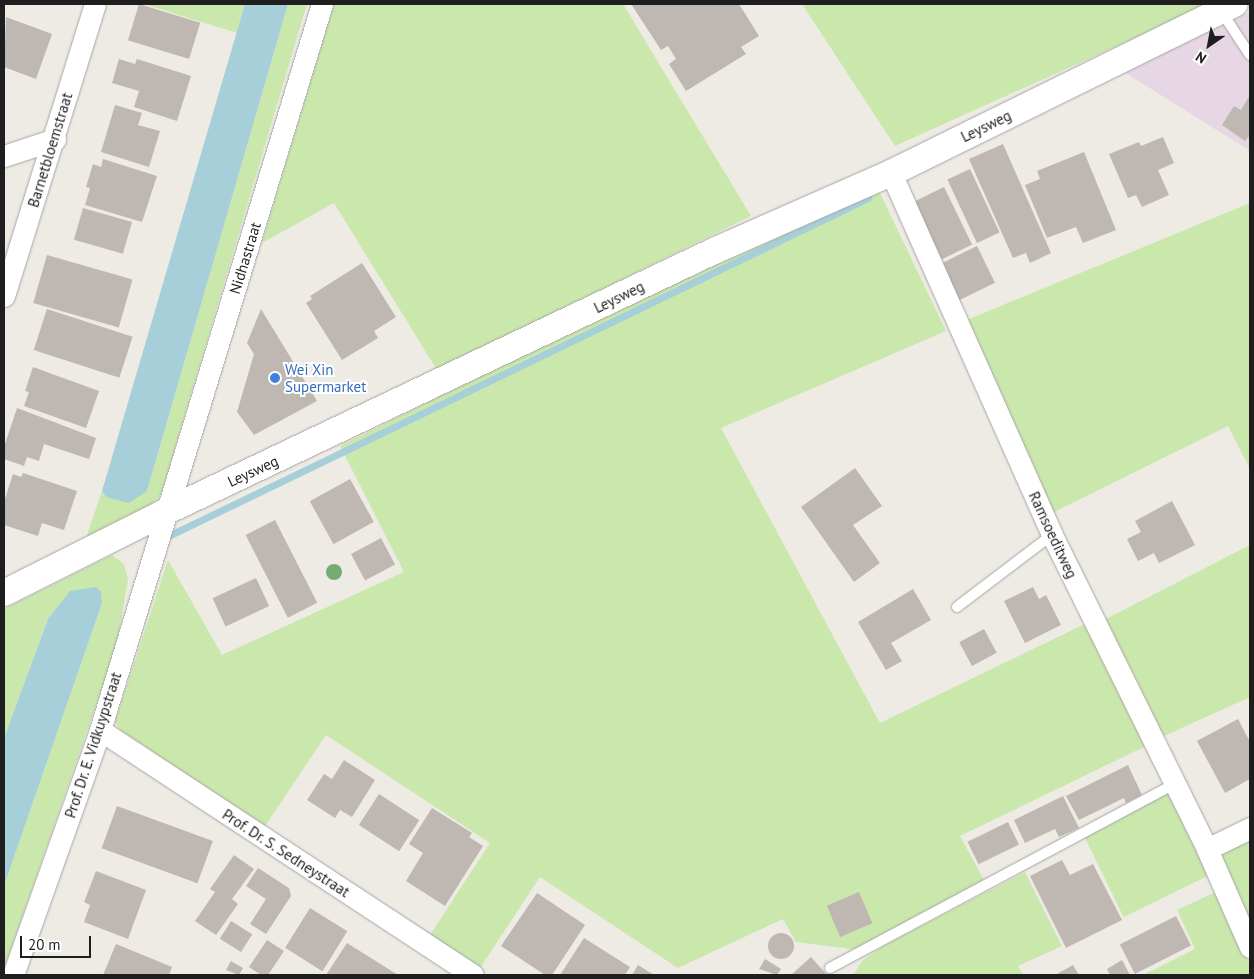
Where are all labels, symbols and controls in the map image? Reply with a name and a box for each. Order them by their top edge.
north arrow [1184,20,1234,70]
text: N [1192,48,1210,68]
street label: Barnetbloemstraat [24,90,76,210]
street label: Leysweg [958,106,1014,146]
street label: Nidhastraat [226,220,264,296]
street label: Leysweg [591,277,647,317]
place label: Wei Xin Supermarket [285,360,366,395]
marker: Wei Xin Supermarket [269,372,281,384]
street label: Leysweg [225,451,281,491]
street label: Ramsoeditweg [1025,489,1081,581]
street label: Prof. Dr. E. Vidkuypstraat [60,668,126,822]
street label: Prof. Dr. S. Sedneystraat [218,804,354,902]
scale bar [22,926,94,958]
text: 20 m [28,935,61,954]

